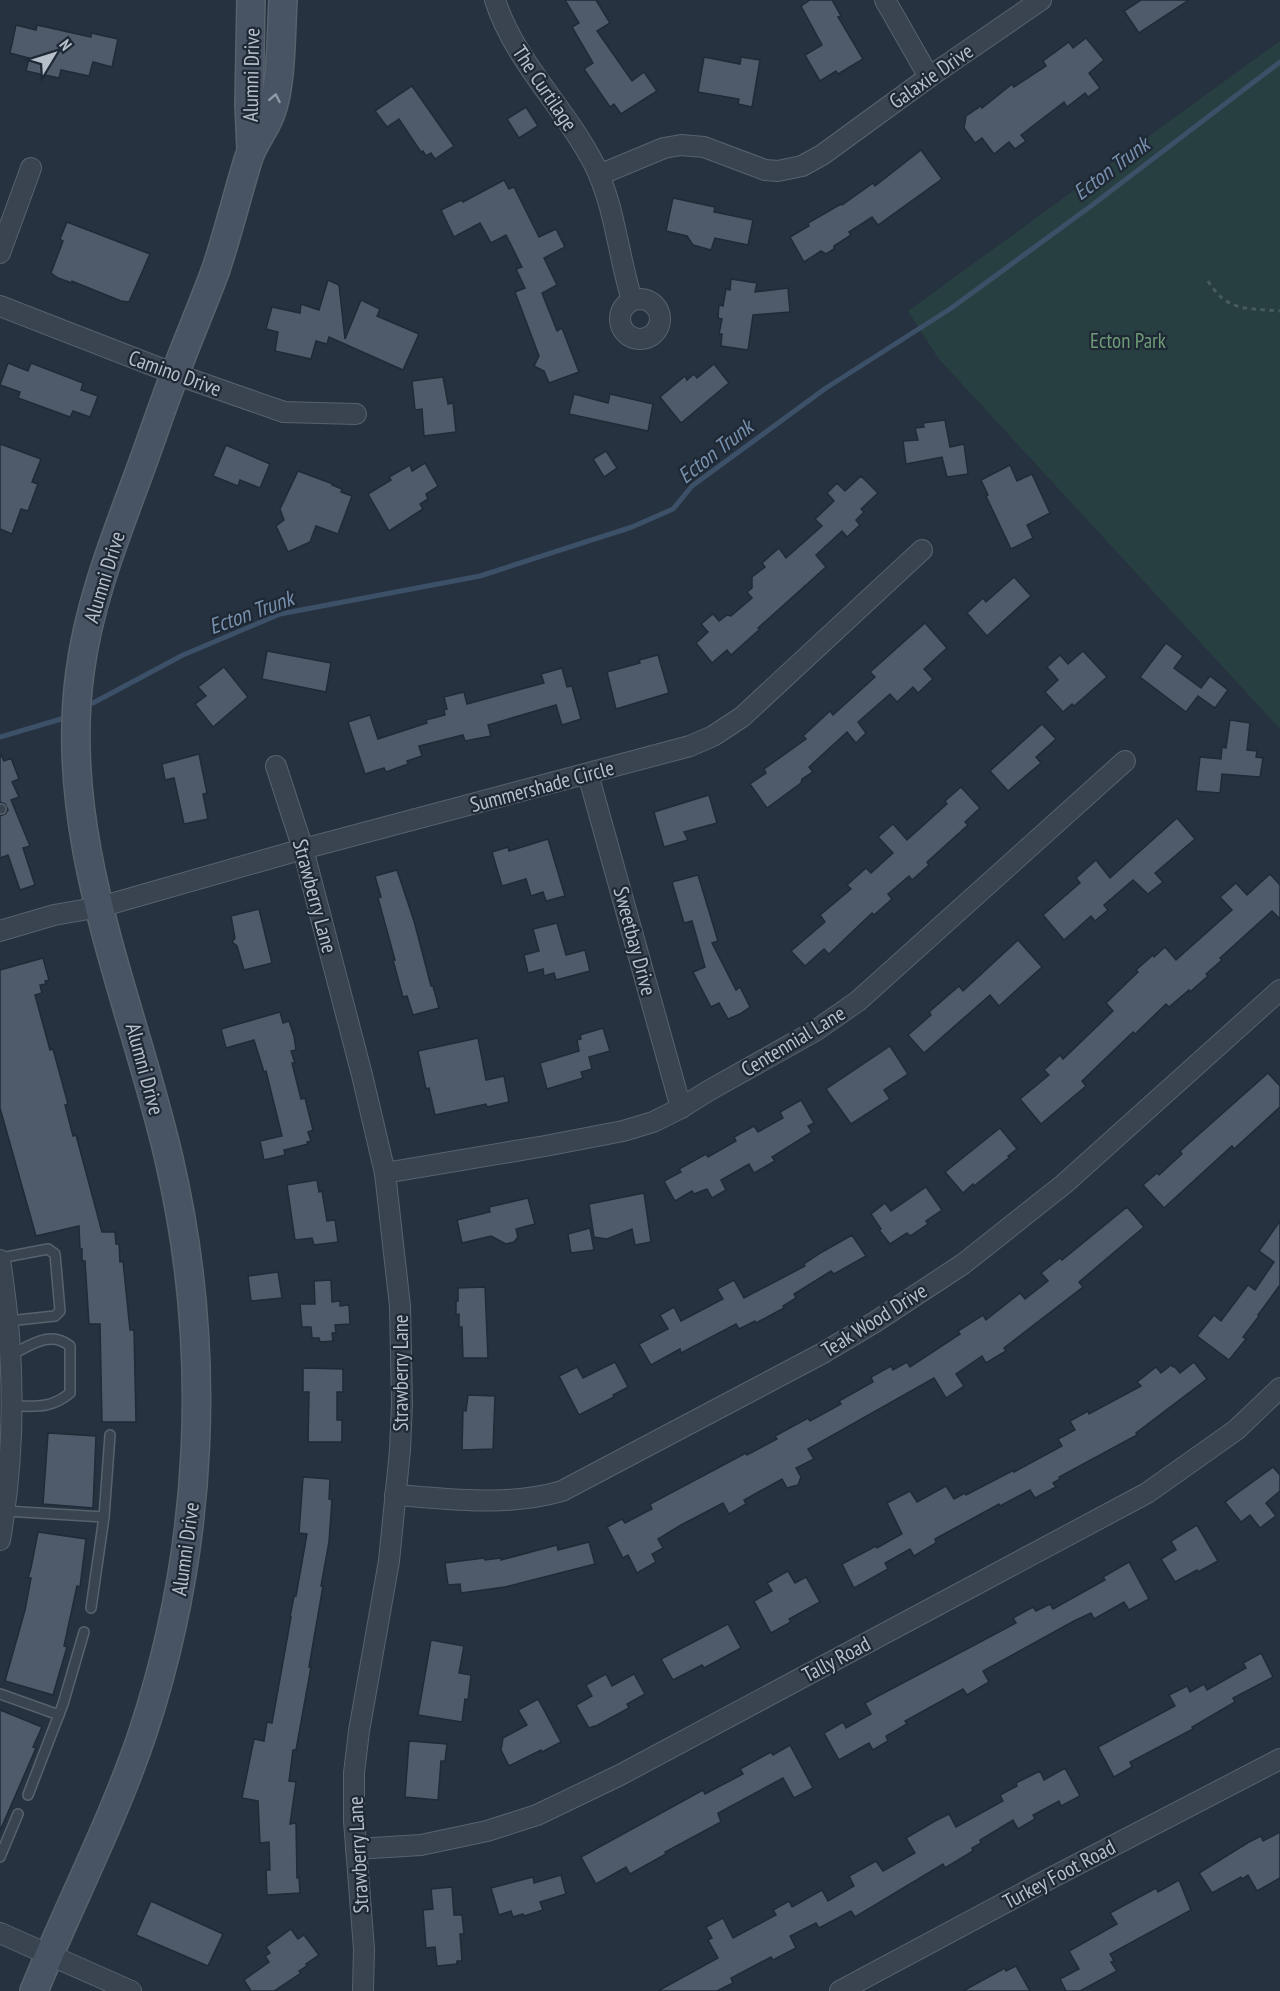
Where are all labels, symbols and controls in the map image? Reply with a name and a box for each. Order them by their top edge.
north arrow [24,24,84,84]
street label: Alumni Drive [237,28,265,122]
text: N [55,35,76,54]
street label: Galaxie Drive [884,37,978,115]
street label: The Curtilage [506,40,584,136]
one-way arrow [268,93,281,103]
water label: Ecton Trunk [1067,129,1157,206]
park label: Ecton Park [1090,327,1166,354]
street label: Camino Drive [125,344,225,402]
water label: Ecton Trunk [672,411,760,489]
street label: Alumni Drive [77,528,131,626]
water label: Ecton Trunk [205,583,300,640]
street label: Summershade Circle [467,754,617,818]
street label: Strawberry Lane [287,836,343,956]
street label: Sweetbay Drive [608,884,662,998]
street label: Centennial Lane [736,999,850,1083]
street label: Alumni Drive [120,1020,170,1118]
street label: Teak Wood Drive [816,1277,932,1363]
street label: Strawberry Lane [387,1314,414,1432]
street label: Alumni Drive [165,1501,205,1597]
street label: Tally Road [797,1630,875,1688]
street label: Strawberry Lane [341,1796,375,1914]
street label: Turkey Foot Road [998,1833,1120,1915]

